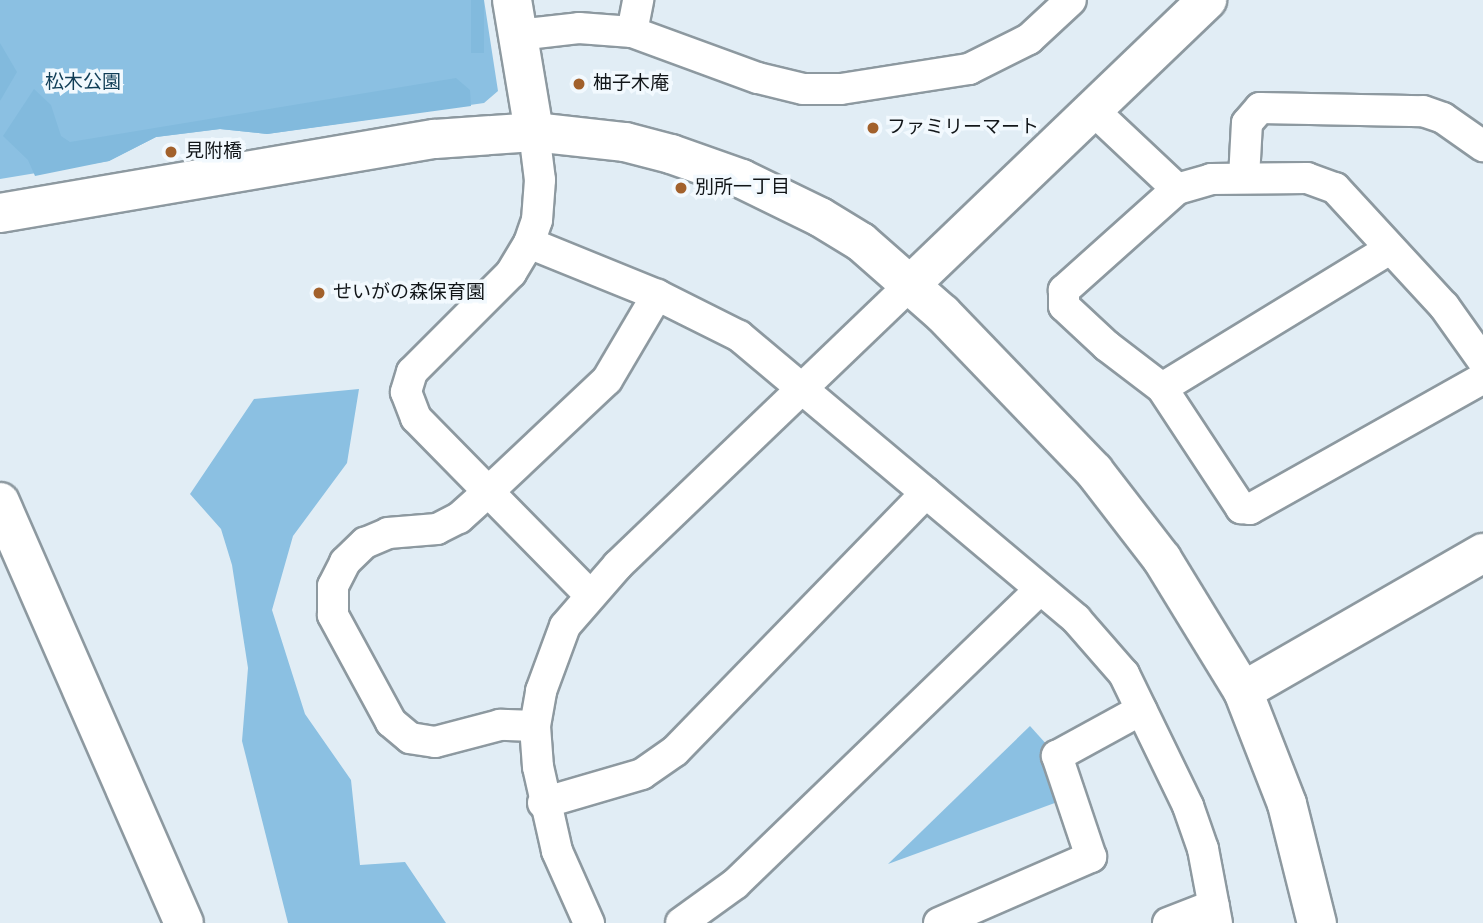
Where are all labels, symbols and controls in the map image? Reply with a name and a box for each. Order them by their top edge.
park label: 松木公園 [45,72,121,94]
place label: 柚子木庵 [593,73,669,95]
marker: 柚子木庵 [571,76,587,92]
place label: ファミリーマート [887,117,1039,139]
marker: ファミリーマート [865,120,881,136]
place label: 見附橋 [185,141,242,163]
marker: 見附橋 [163,144,179,160]
place label: 別所一丁目 [695,177,790,199]
marker: 別所一丁目 [673,180,689,196]
place label: せいがの森保育園 [333,282,485,304]
marker: せいがの森保育園 [311,285,327,301]

